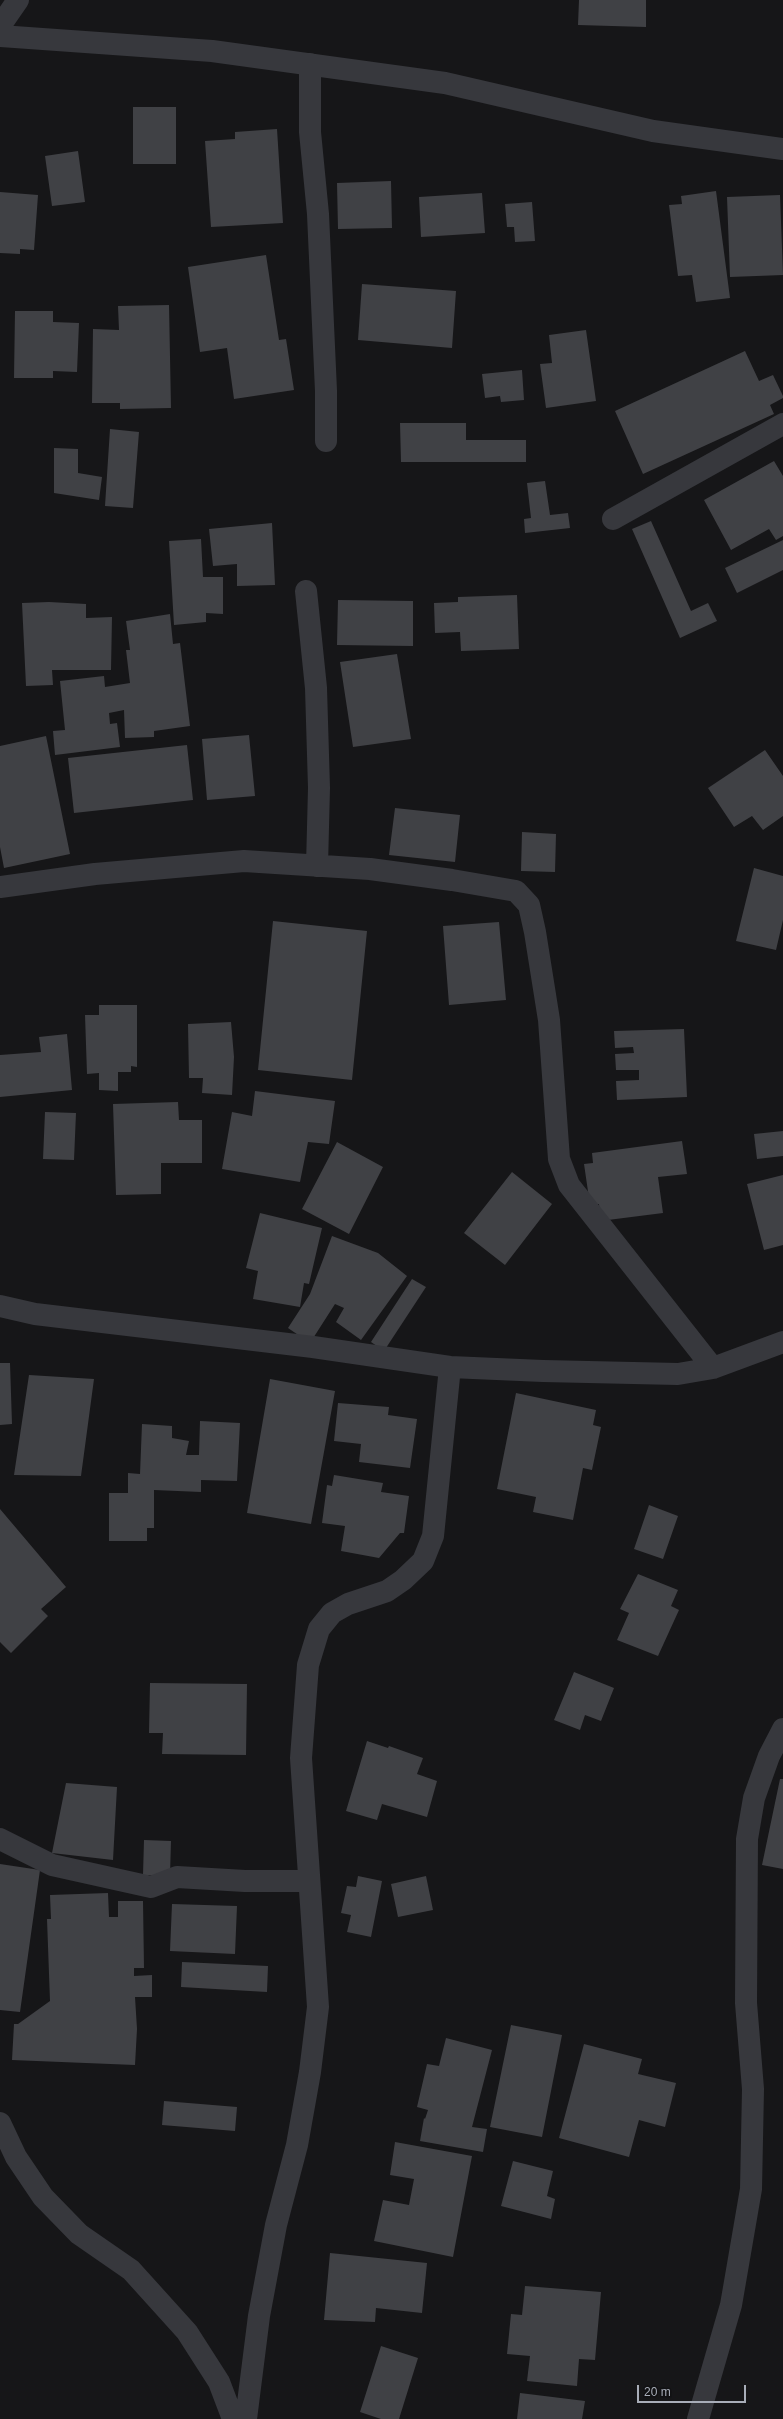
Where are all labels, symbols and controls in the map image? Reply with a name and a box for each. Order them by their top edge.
scale bar [639,2377,748,2403]
text: 20 m [644,2385,671,2399]

